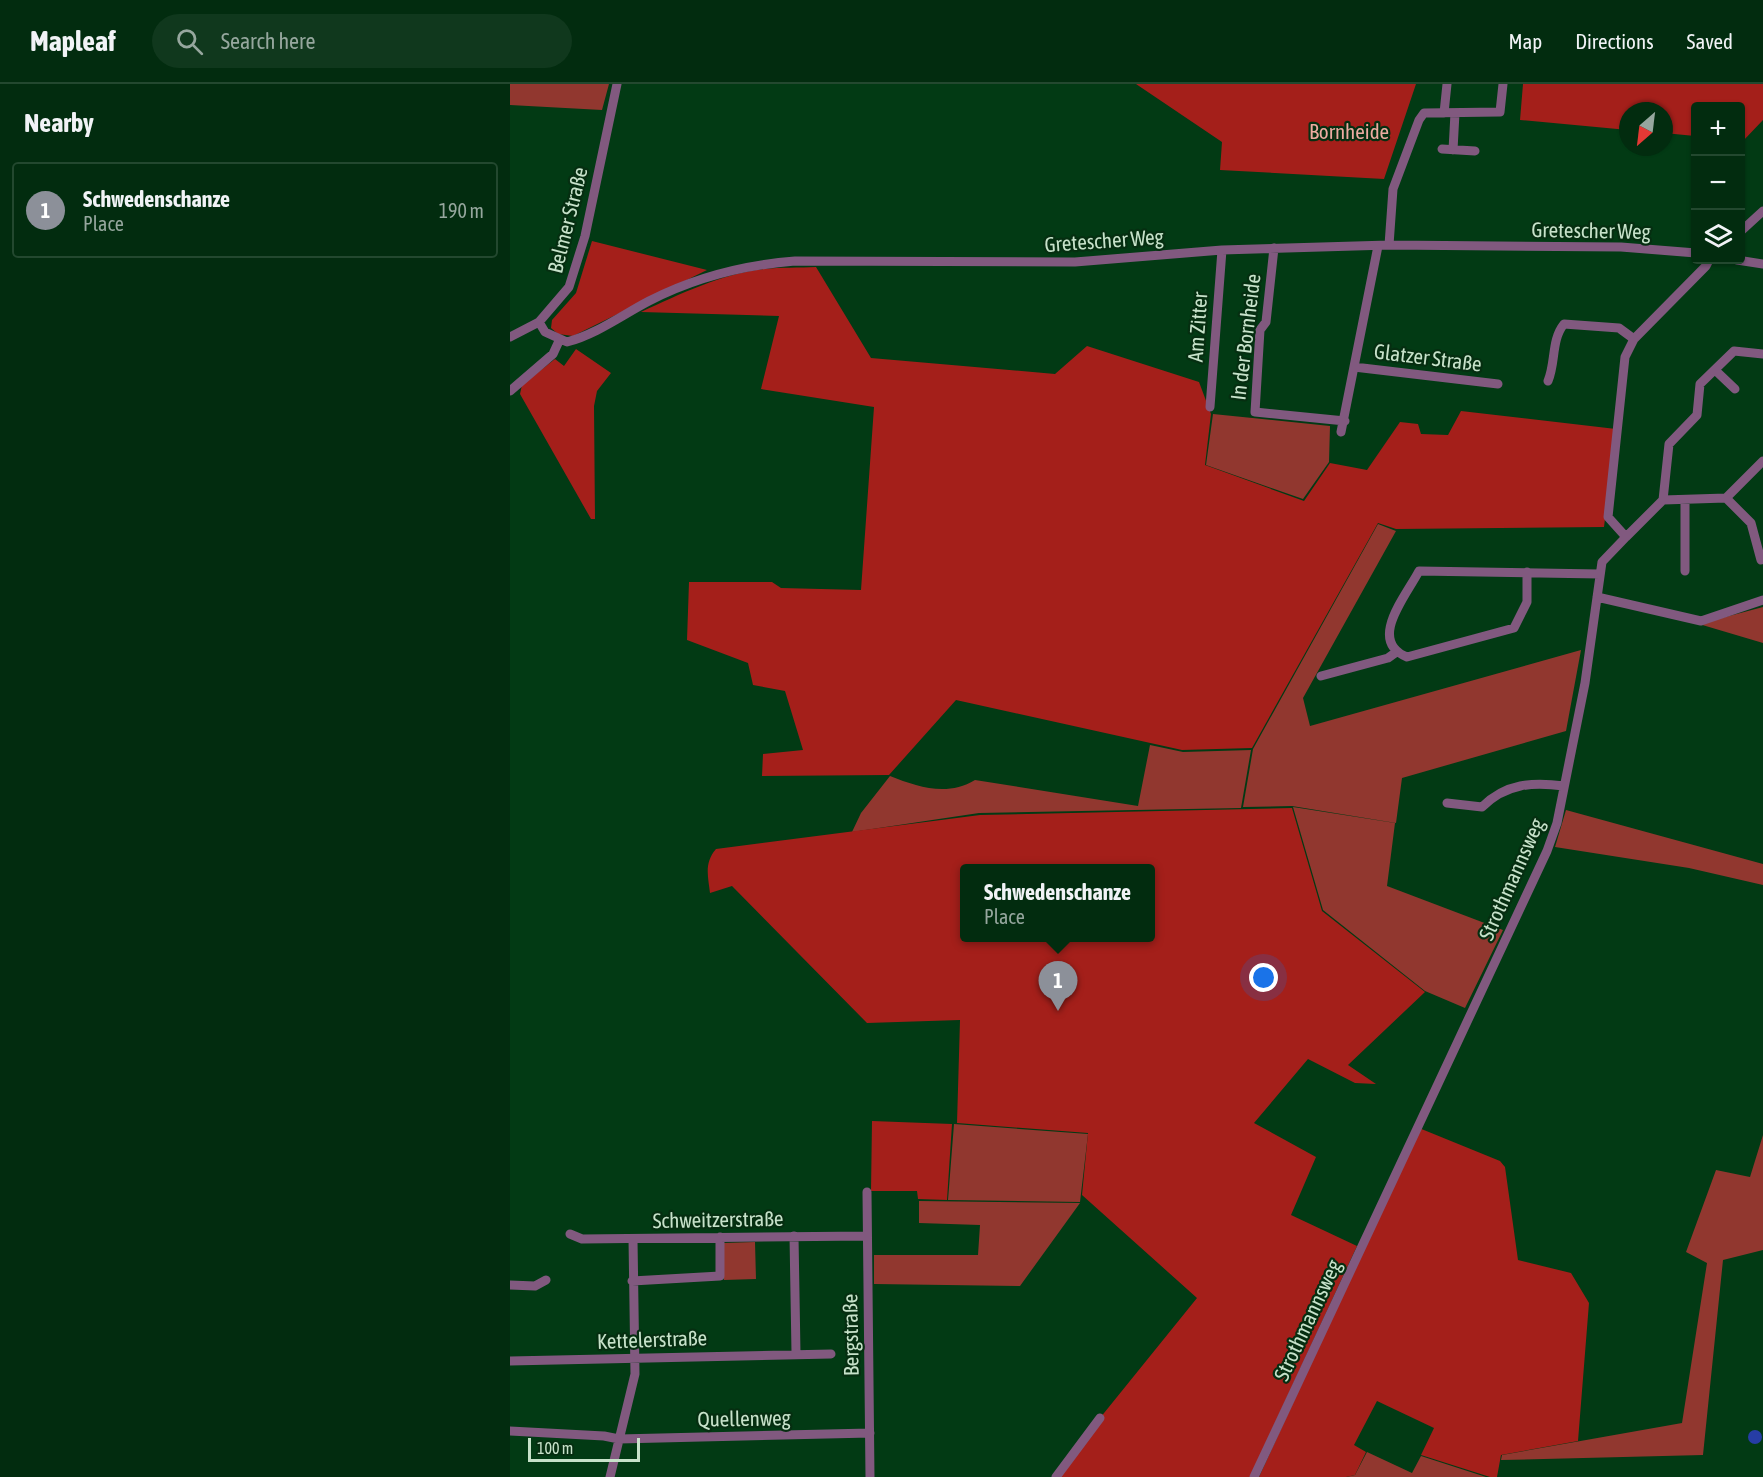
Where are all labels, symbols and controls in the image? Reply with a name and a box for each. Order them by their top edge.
search box [152,14,572,68]
text: Mapleaf [30,25,116,57]
icon: search [173,25,206,58]
text: Search here [221,28,316,54]
text: Map [1508,29,1542,53]
text: Directions [1575,29,1654,53]
text: Saved [1687,29,1733,53]
north arrow [1619,102,1673,156]
map controls [1691,102,1745,264]
button: + [1691,102,1745,156]
text: Nearby [24,108,94,138]
park label: Bornheide [1309,119,1389,143]
button: − [1691,156,1745,210]
street label: Belmer Straße [542,164,592,276]
text: Schwedenschanze [83,186,230,212]
text: 1 [41,199,50,222]
text: 190 m [439,199,484,222]
button: layers [1691,210,1745,264]
text: Place [83,212,124,235]
street label: Gretescher Weg [1531,217,1651,243]
street label: Gretescher Weg [1044,224,1164,256]
street label: In der Bornheide [1225,272,1265,402]
street label: Am Zitter [1183,290,1211,363]
street label: Glatzer Straße [1373,338,1483,376]
street label: Strothmannsweg [1473,814,1549,944]
popup [960,864,1155,942]
text: Schwedenschanze [984,879,1131,905]
text: Place [984,905,1025,928]
pin: 1 [1038,962,1078,1011]
your location [1249,963,1278,992]
street label: Schweitzerstraße [652,1206,784,1232]
street label: Strothmannsweg [1268,1256,1346,1384]
street label: Bergstraße [837,1294,863,1376]
street label: Kettelerstraße [596,1325,708,1353]
street label: Quellenweg [697,1405,791,1431]
scale bar [528,1435,640,1462]
text: 100 m [537,1439,573,1457]

